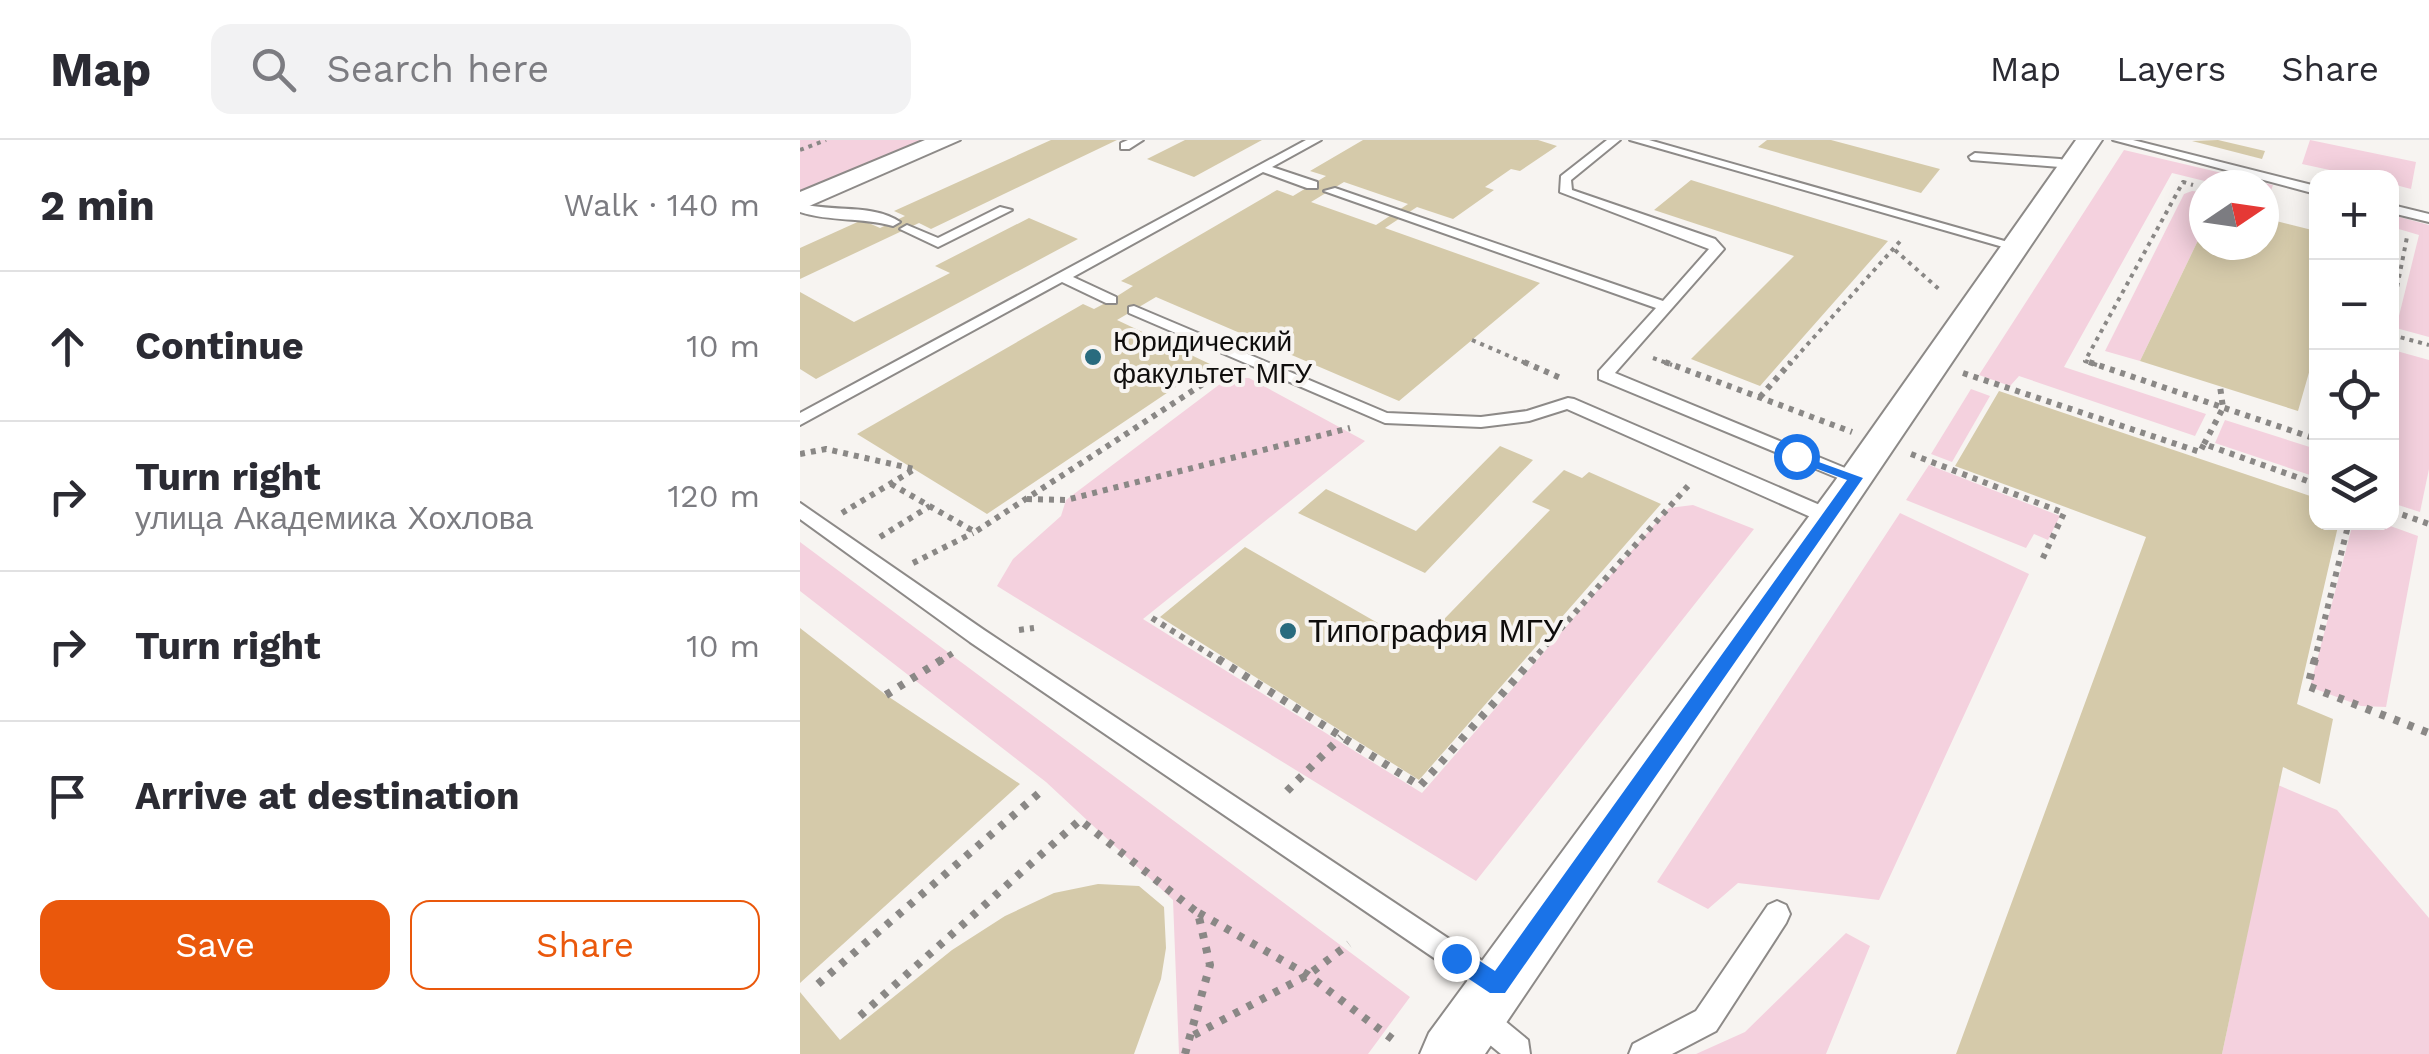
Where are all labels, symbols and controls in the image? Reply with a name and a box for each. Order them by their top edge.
search box [211,24,911,114]
text: Map [50,41,151,98]
icon: search [246,42,301,97]
text: Search here [326,47,549,91]
text: Map [1990,48,2061,90]
text: Layers [2116,48,2226,90]
text: Share [2281,48,2379,90]
north arrow [2189,170,2279,260]
map controls [2309,170,2399,530]
button: + [2309,170,2399,260]
text: 2 min [40,181,155,230]
text: Walk · 140 m [563,186,760,224]
button: − [2309,260,2399,350]
icon: ahead [40,319,95,374]
text: Continue [135,324,304,368]
place label: Юридический факультет МГУ [1113,325,1312,390]
text: 10 m [686,327,760,365]
marker: Юридический факультет МГУ [1082,346,1104,368]
button: locate [2309,350,2399,440]
route start [1774,434,1820,480]
button: layers [2309,440,2399,530]
text: Turn right [135,455,321,499]
icon: right [40,469,95,524]
text: 120 m [668,477,760,515]
text: улица Академика Хохлова [135,499,533,537]
place label: Типография МГУ [1308,612,1564,650]
icon: right [40,619,95,674]
marker: Типография МГУ [1277,620,1299,642]
text: Turn right [135,624,321,668]
text: 10 m [686,627,760,665]
icon: arrive [40,769,95,824]
text: Arrive at destination [135,774,520,818]
button: Save [40,900,390,990]
button: Share [410,900,760,990]
route end [1434,936,1480,982]

